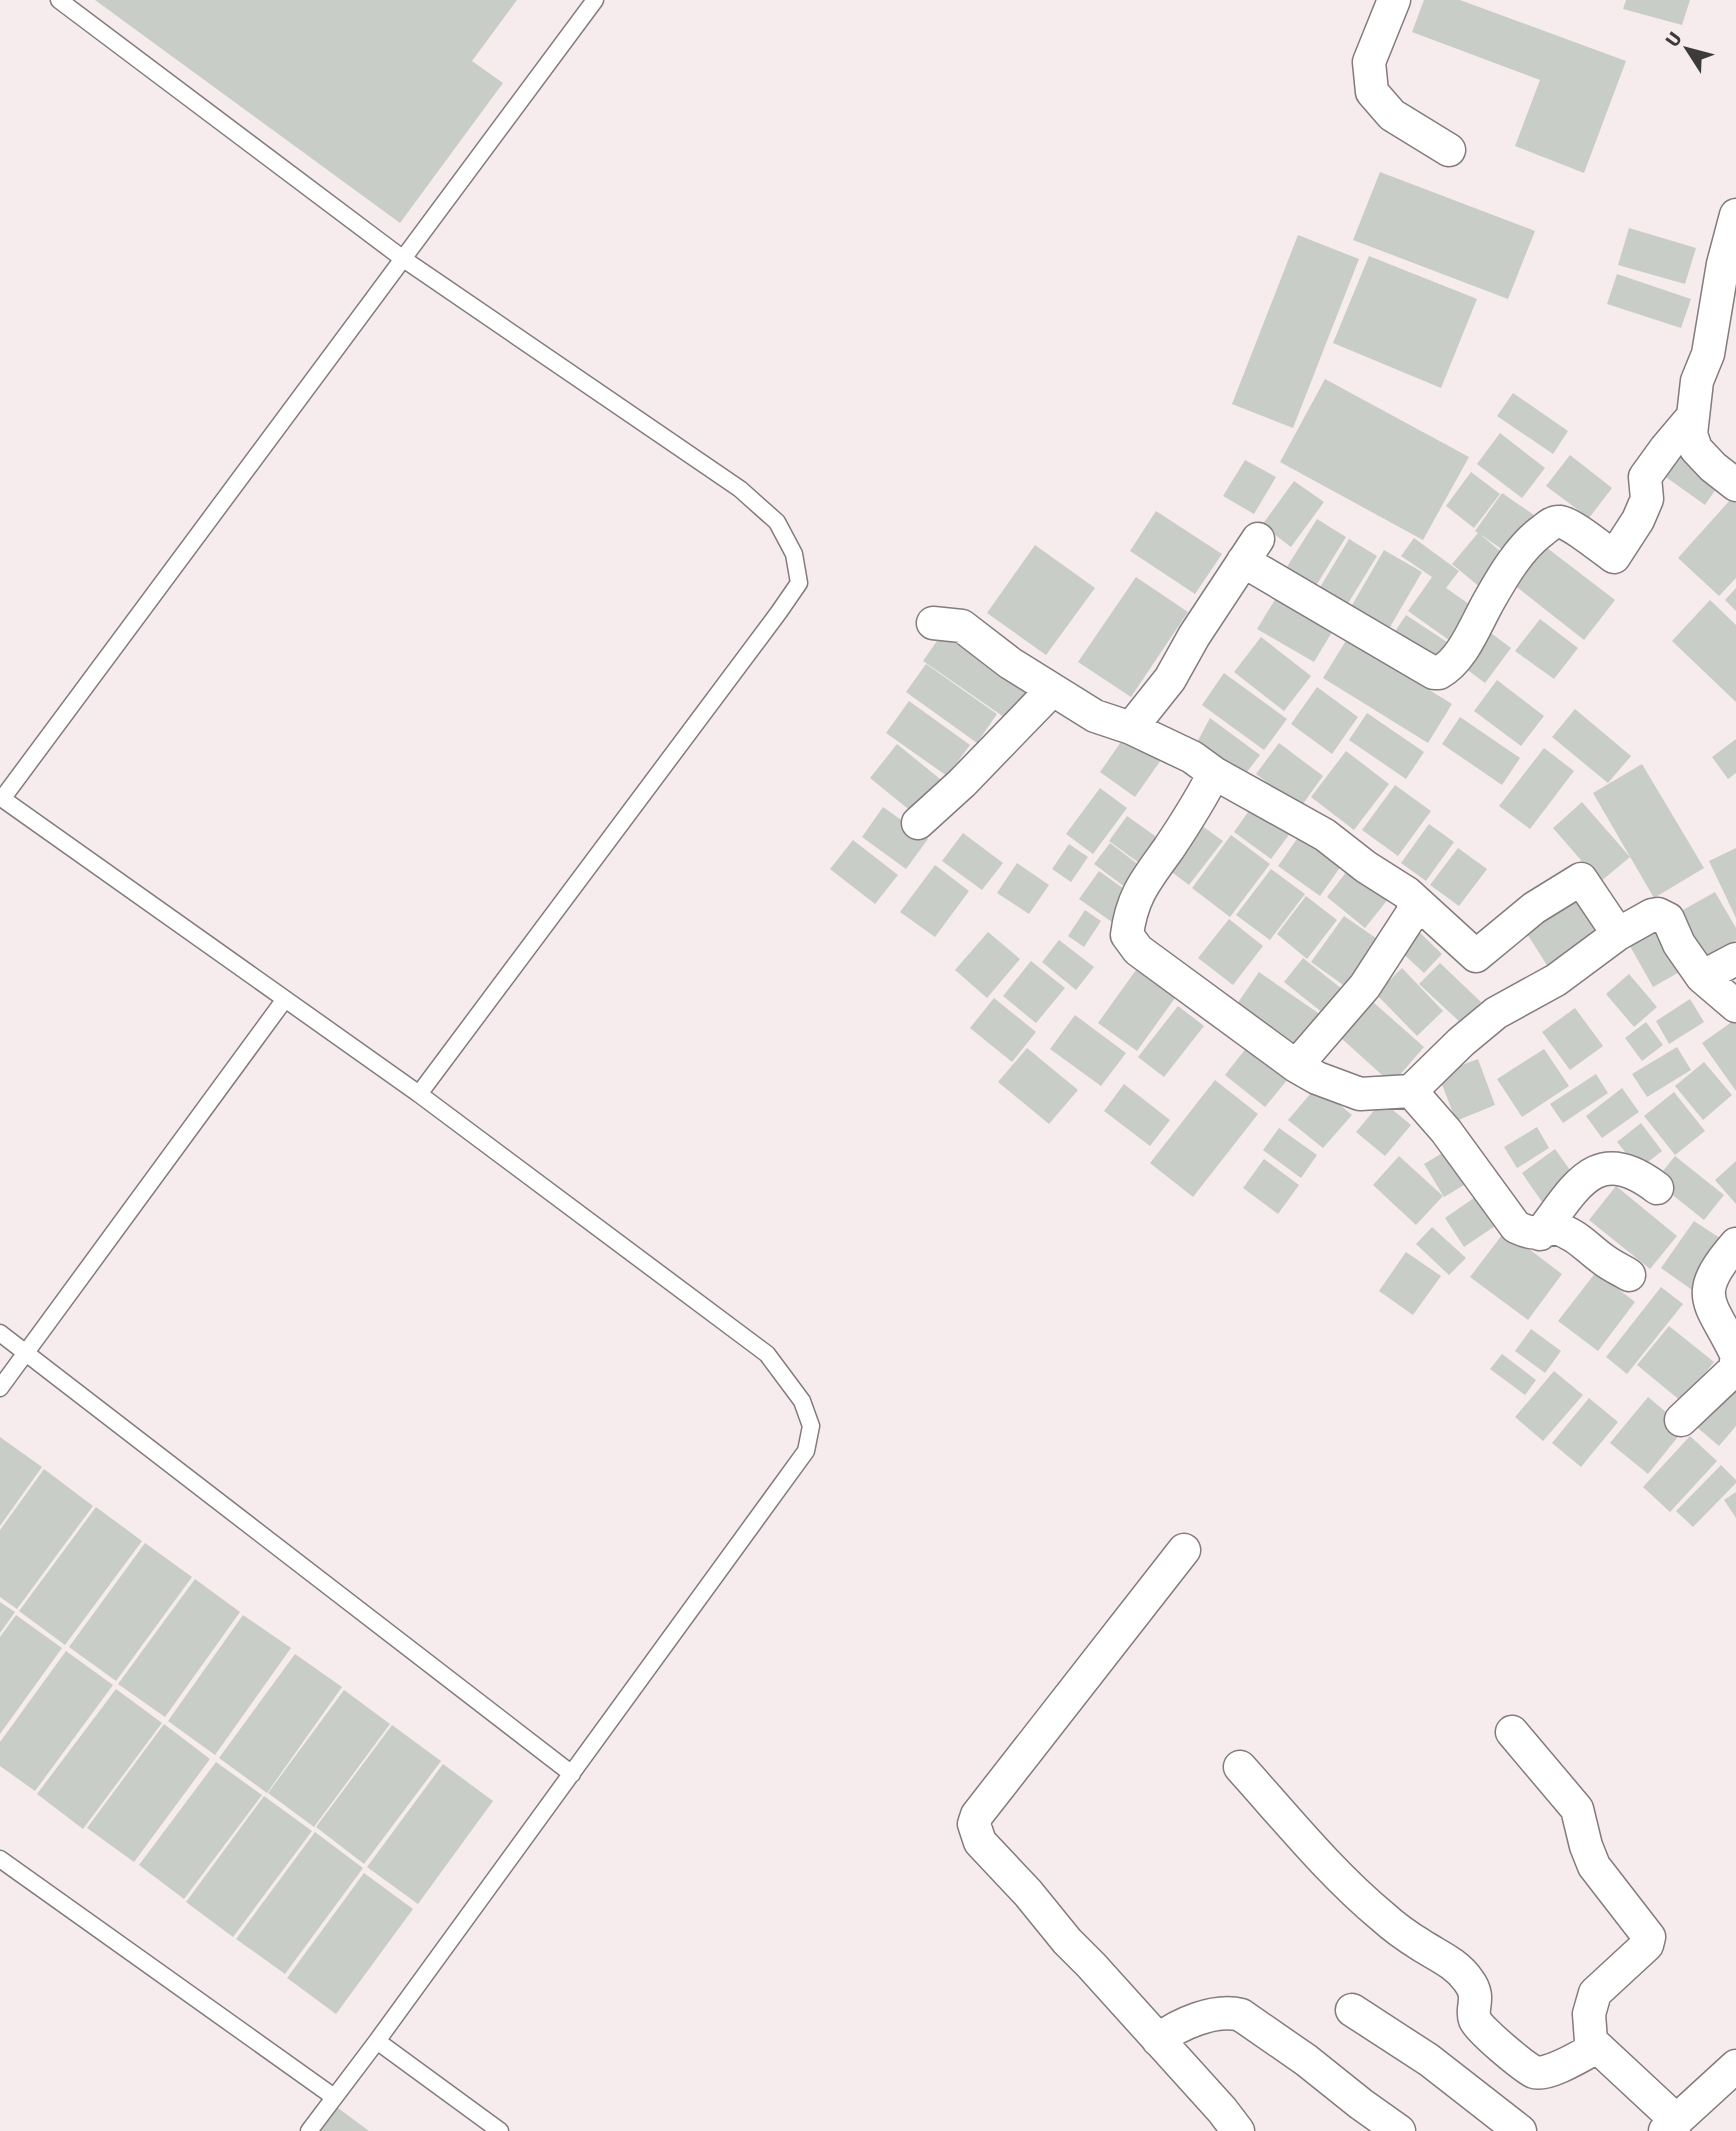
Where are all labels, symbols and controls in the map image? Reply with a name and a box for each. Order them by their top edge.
north arrow [1652,14,1722,84]
text: U [1661,28,1687,51]

